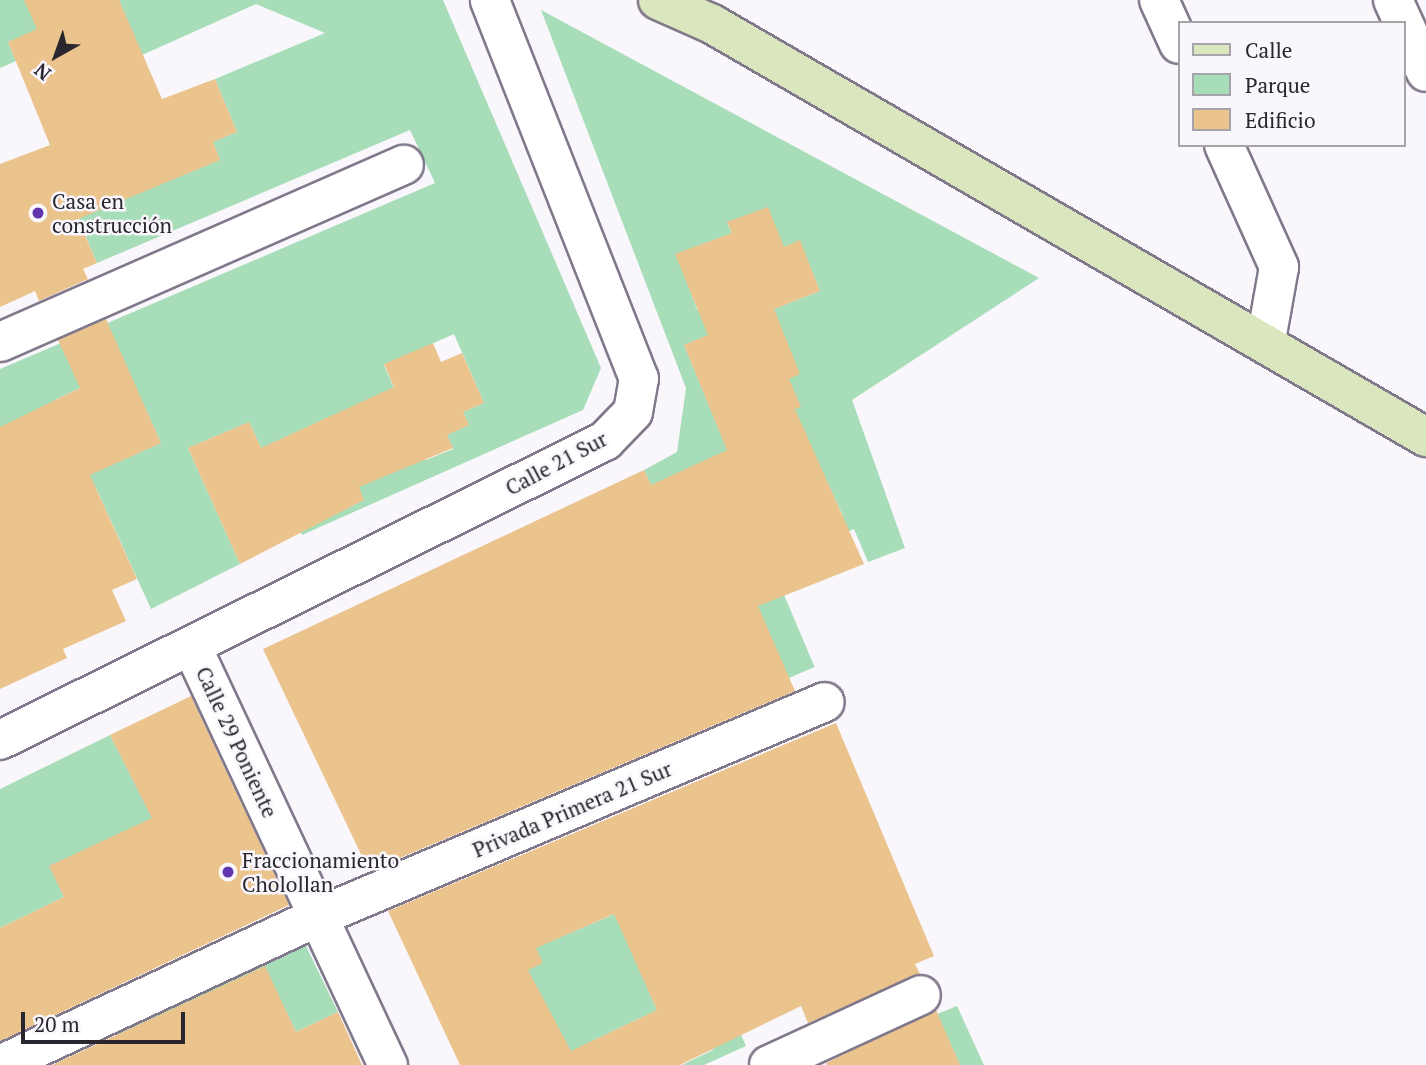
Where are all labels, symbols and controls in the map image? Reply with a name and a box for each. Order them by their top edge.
north arrow [21,21,91,91]
legend [1178,21,1405,147]
text: Calle [1245,36,1292,64]
text: N [29,58,56,87]
text: Parque [1245,71,1310,99]
text: Edificio [1245,106,1316,134]
place label: Casa en construcción [52,188,172,238]
marker: Casa en construcción [30,205,46,221]
street label: Calle 21 Sur [501,426,611,500]
street label: Calle 29 Poniente [191,663,283,821]
street label: Privada Primera 21 Sur [469,756,675,862]
place label: Fraccionamiento Cholollan [242,847,399,897]
marker: Fraccionamiento Cholollan [220,864,236,880]
scale bar [24,998,189,1042]
text: 20 m [34,1010,80,1038]

